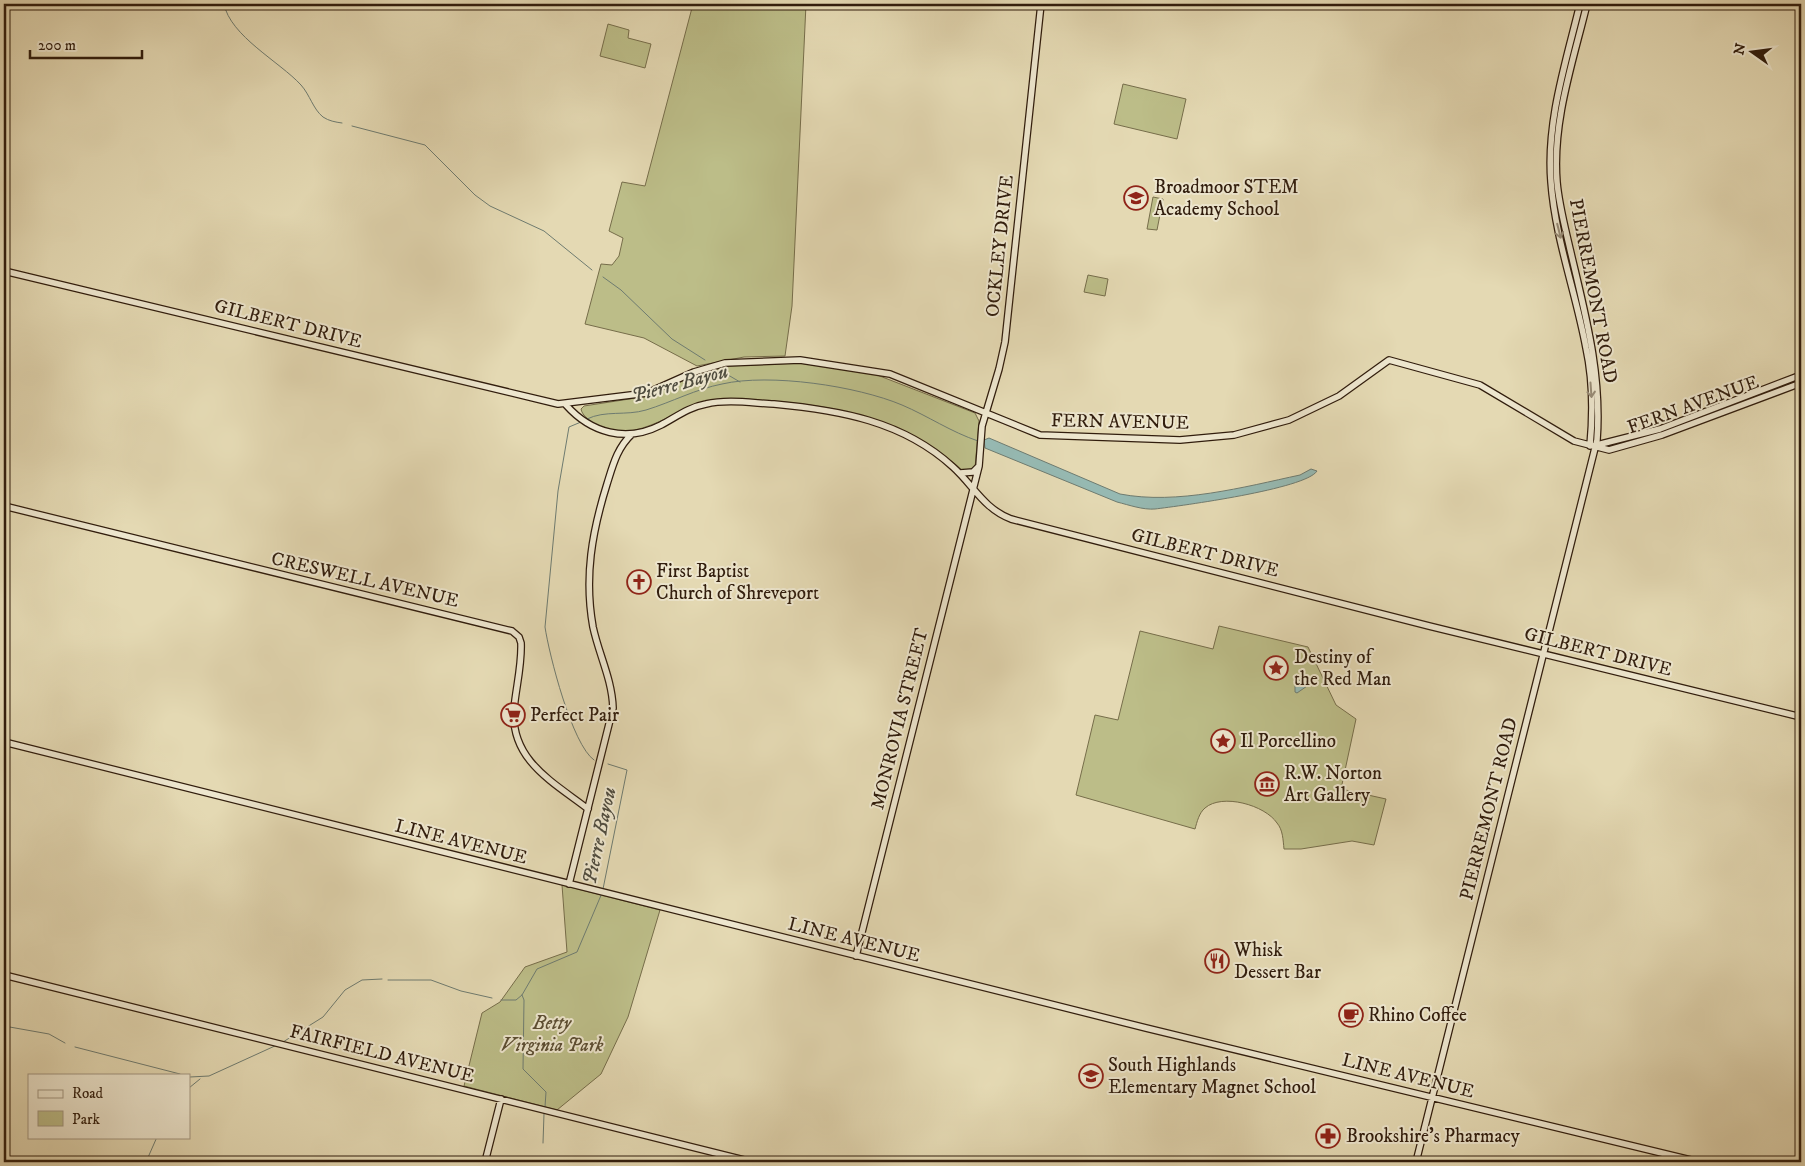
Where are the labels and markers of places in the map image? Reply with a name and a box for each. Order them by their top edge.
place label: Broadmoor STEM Academy School [1154,176,1299,221]
school or university icon: Broadmoor STEM Academy School [1123,185,1149,211]
place label: First Baptist Church of Shreveport [656,560,819,605]
church icon: First Baptist Church of Shreveport [626,569,652,595]
place label: Destiny of the Red Man [1294,646,1391,691]
place icon: Destiny of the Red Man [1263,655,1289,681]
supermarket icon: Perfect Pair [500,702,526,728]
place label: Perfect Pair [530,704,619,727]
place icon: Il Porcellino [1210,728,1236,754]
place label: Il Porcellino [1240,730,1336,753]
place label: R.W. Norton Art Gallery [1284,762,1382,807]
museum icon: R.W. Norton Art Gallery [1254,771,1280,797]
place label: Whisk Dessert Bar [1233,939,1321,984]
restaurant icon: Whisk Dessert Bar [1204,948,1230,974]
cafe icon: Rhino Coffee [1338,1002,1364,1028]
place label: Rhino Coffee [1368,1004,1467,1027]
place label: South Highlands Elementary Magnet School [1108,1054,1316,1099]
school or university icon: South Highlands Elementary Magnet School [1078,1063,1104,1089]
pharmacy icon: Brookshire's Pharmacy [1315,1123,1341,1149]
place label: Brookshire's Pharmacy [1346,1125,1521,1148]

